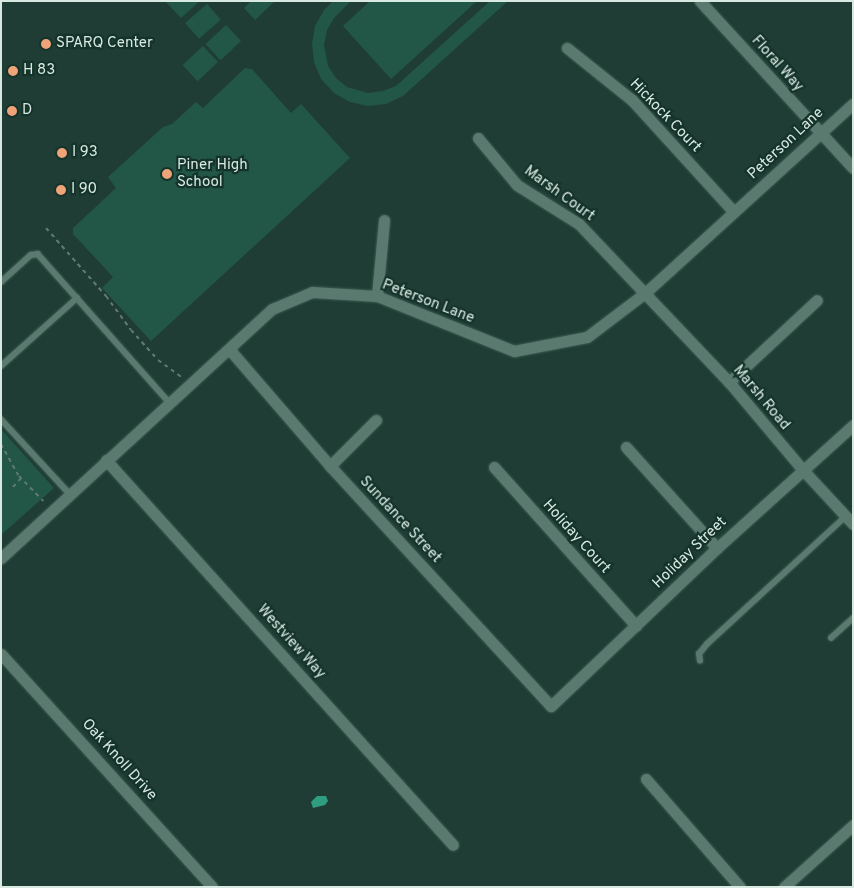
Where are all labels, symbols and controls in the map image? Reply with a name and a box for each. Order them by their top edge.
street label: Floral Way [747,32,807,96]
place label: SPARQ Center [56,35,153,53]
marker: SPARQ Center [40,38,52,50]
place label: H 83 [23,62,55,80]
marker: H 83 [7,65,19,77]
street label: Hickock Court [625,75,705,157]
place label: D [22,102,32,120]
street label: Peterson Lane [744,104,828,184]
marker: D [6,105,18,117]
place label: I 93 [72,144,98,162]
marker: I 93 [56,147,68,159]
place label: Piner High School [177,156,248,191]
street label: Marsh Court [520,162,598,226]
marker: Piner High School [161,168,173,180]
place label: I 90 [71,181,97,199]
marker: I 90 [55,184,67,196]
street label: Peterson Lane [379,276,477,328]
street label: Marsh Road [729,362,793,434]
street label: Sundance Street [355,473,445,567]
street label: Holiday Court [538,496,614,578]
street label: Holiday Street [649,513,731,593]
street label: Westview Way [253,601,329,683]
street label: Oak Knoll Drive [78,715,160,805]

